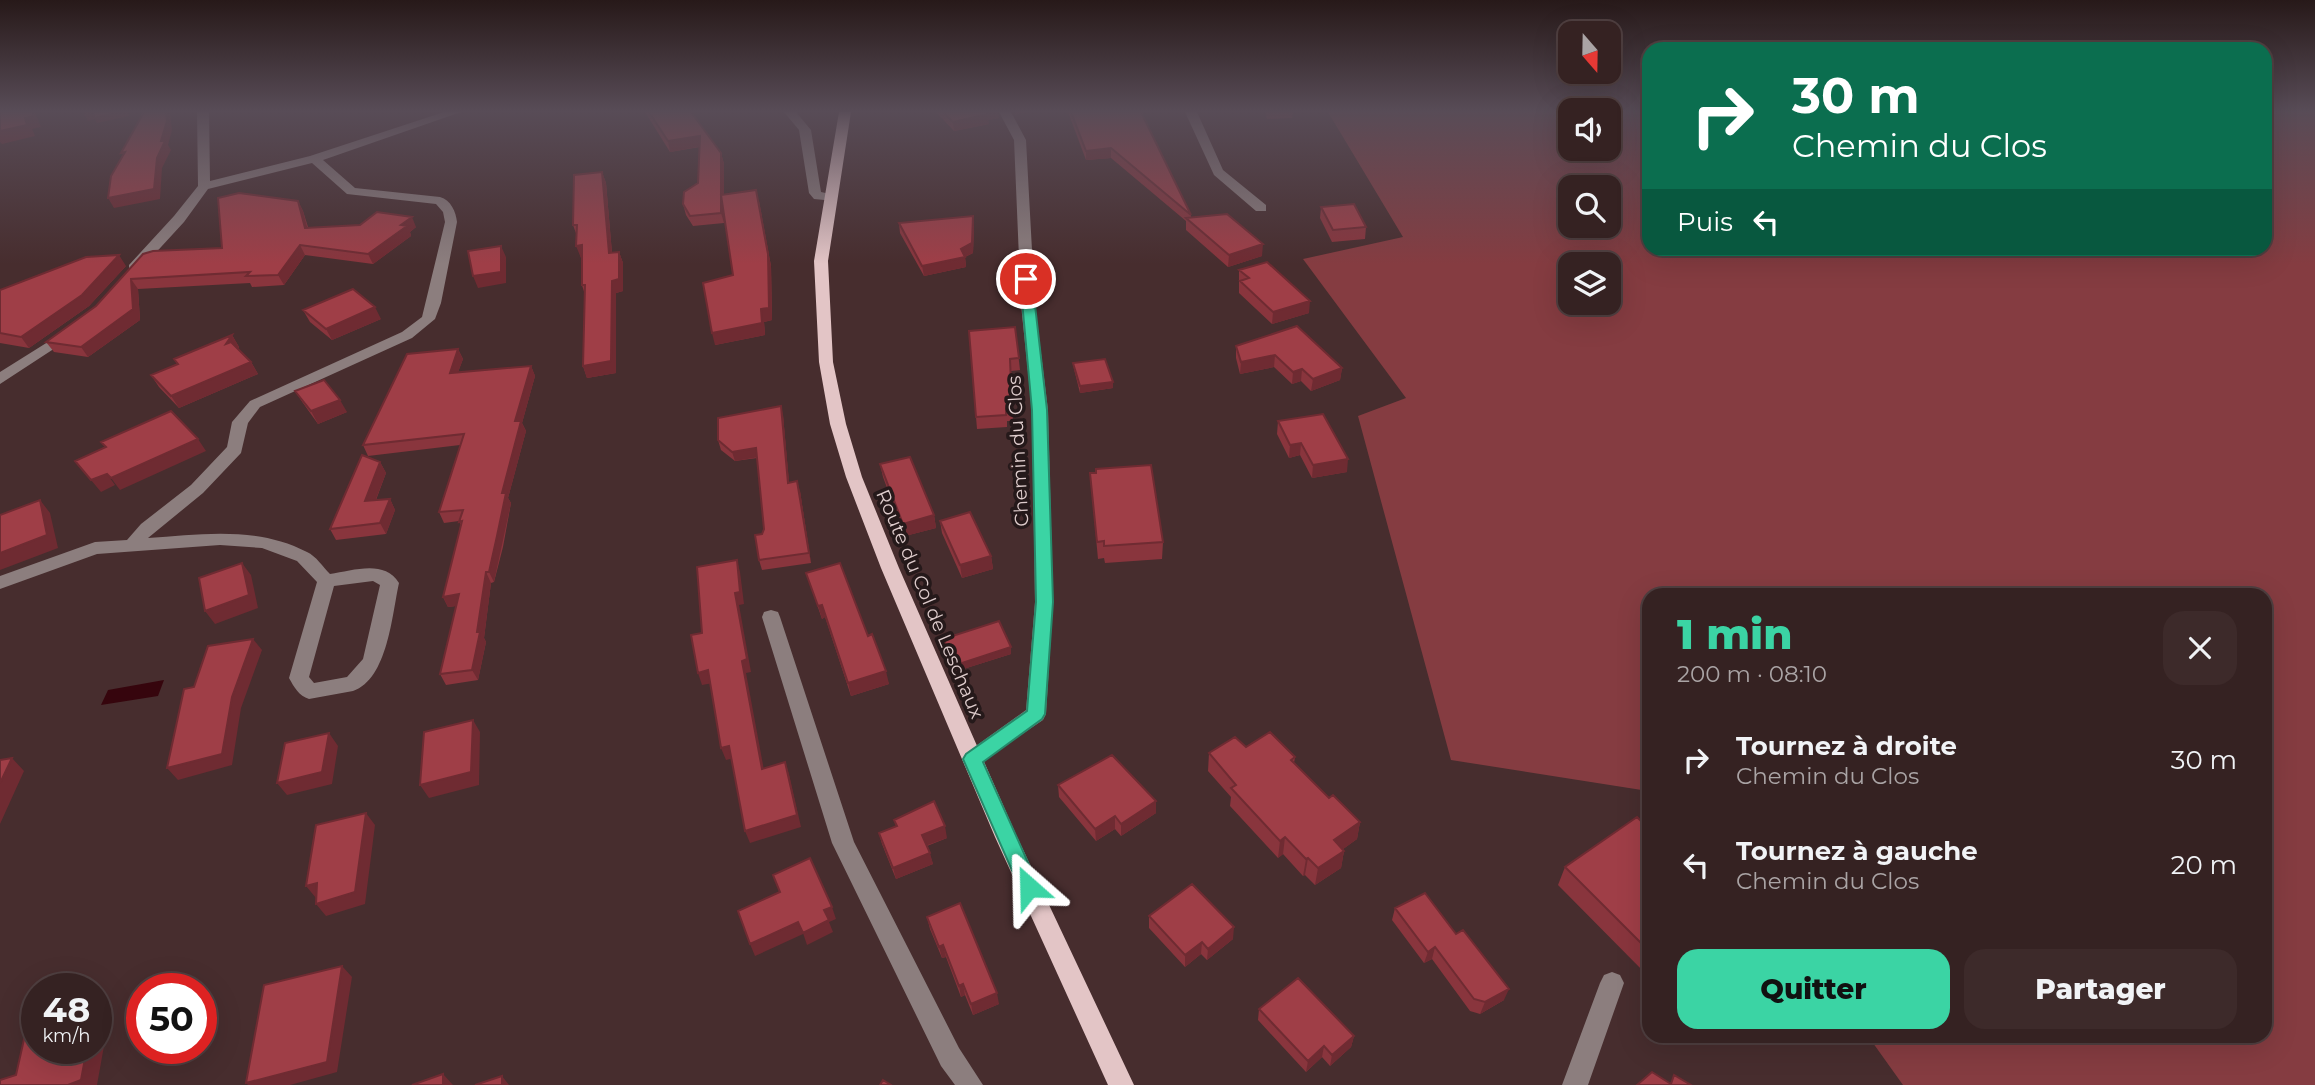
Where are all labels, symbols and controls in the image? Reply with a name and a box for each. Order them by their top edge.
north arrow [1558,21,1620,84]
map controls [1558,21,1621,315]
text: 30 m [1792,66,1920,125]
icon: right [1677,70,1768,161]
button: sound [1558,98,1621,161]
text: Chemin du Clos [1792,126,2047,165]
button: search [1558,175,1621,238]
icon: left [1747,203,1785,241]
text: Puis [1677,206,1733,238]
pin [996,249,1056,309]
button: layers [1558,252,1621,315]
icon: arrive [1007,260,1045,298]
street label: Chemin du Clos [1003,375,1033,527]
street label: Route du Col de Leschaux [871,486,989,722]
text: 1 min [1677,608,1793,660]
button: close [2163,611,2237,685]
text: 200 m · 08:10 [1677,660,1827,688]
text: Tournez à droite [1736,730,1957,762]
icon: right [1677,741,1715,779]
text: 30 m [2171,744,2237,776]
text: Chemin du Clos [1736,762,1919,790]
text: Tournez à gauche [1736,835,1978,867]
icon: left [1677,846,1715,884]
text: 20 m [2171,849,2237,881]
position arrow [992,850,1066,924]
text: Chemin du Clos [1736,867,1919,895]
button: Quitter [1677,949,1950,1029]
button: Partager [1964,949,2237,1029]
speed limit sign: 50 [126,973,217,1064]
text: 48 [43,988,90,1031]
text: km/h [42,1025,91,1047]

